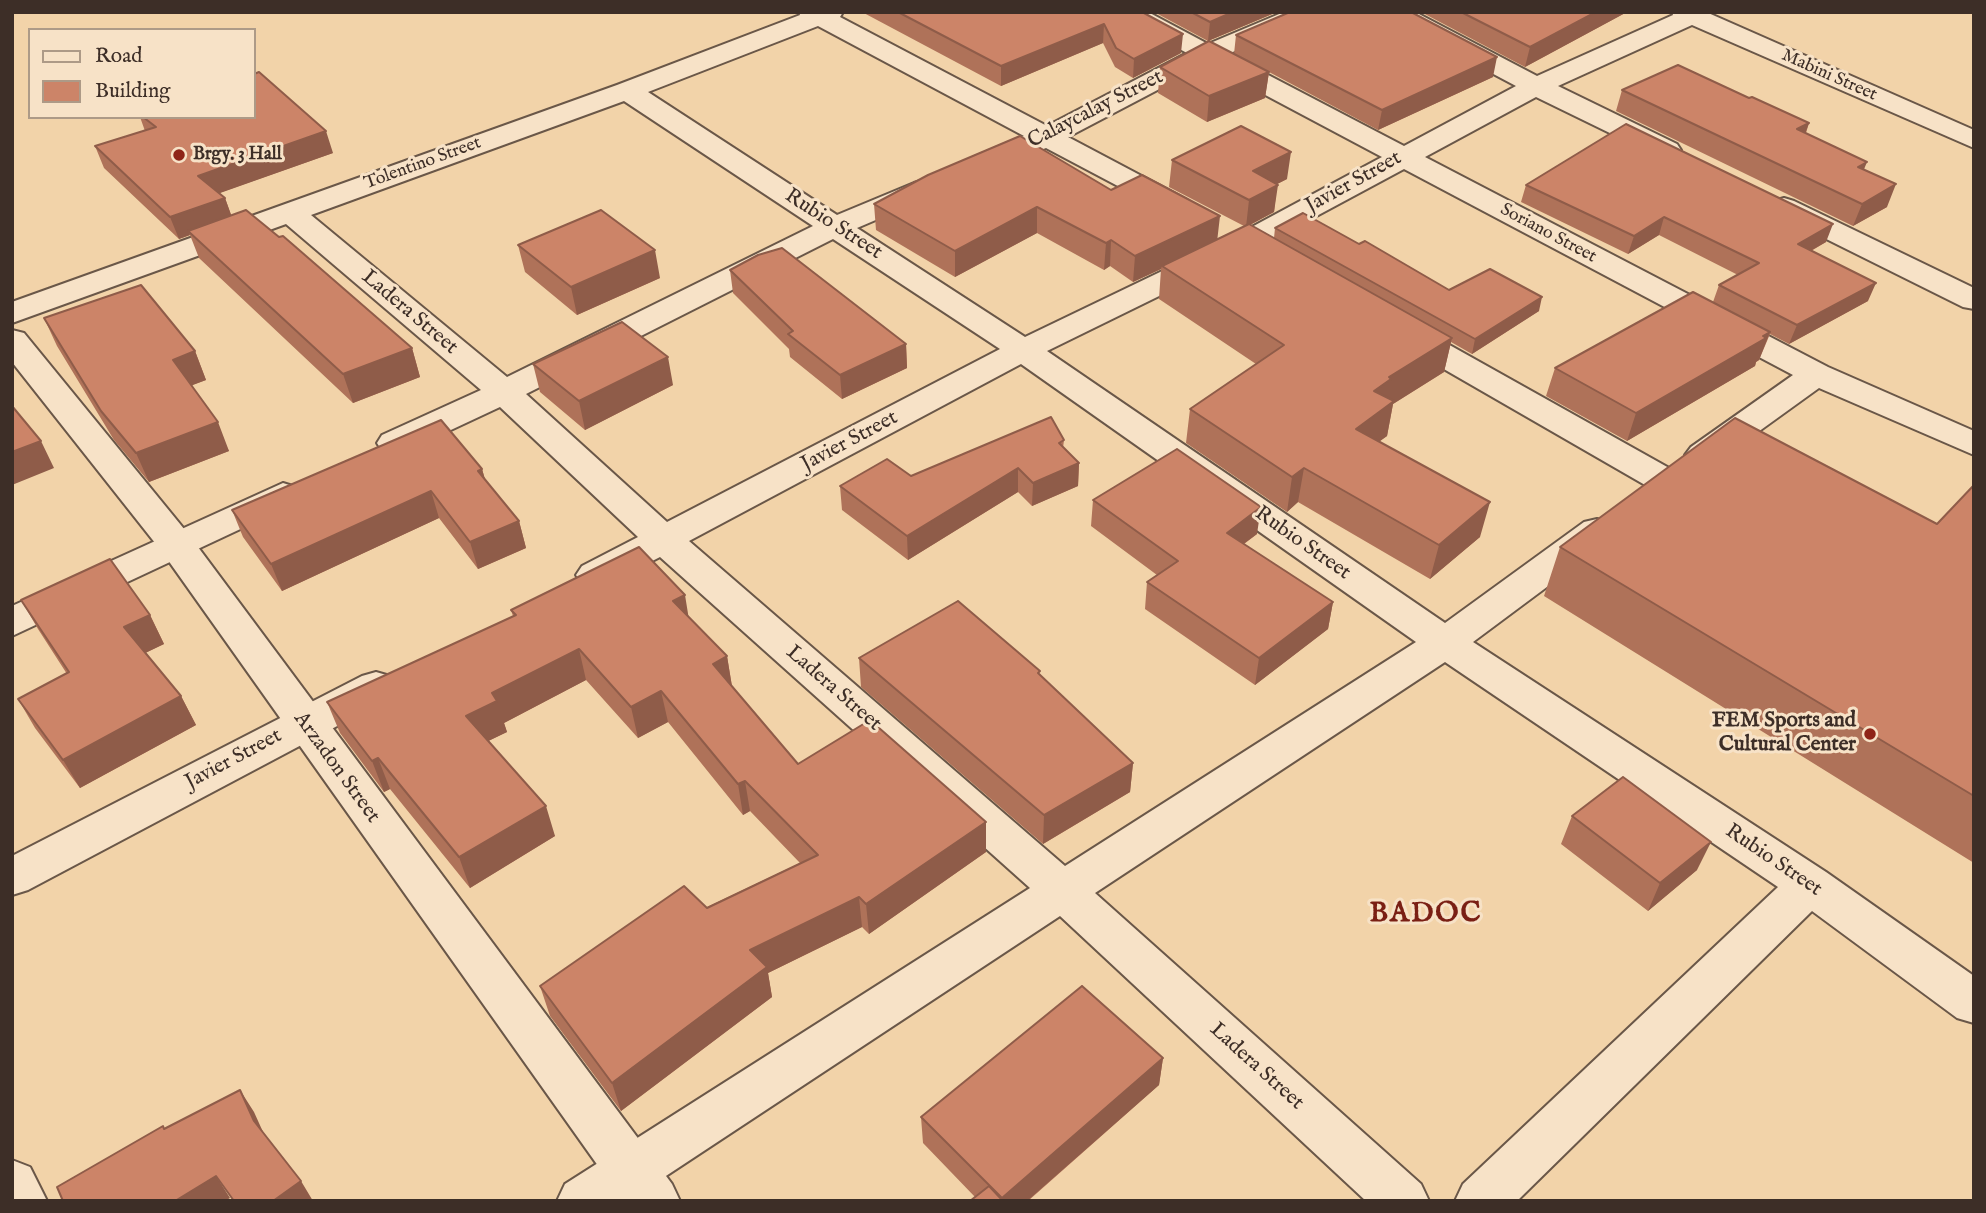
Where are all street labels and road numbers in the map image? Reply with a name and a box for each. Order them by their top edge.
street label: Mabini Street [1778,45,1880,107]
street label: Calaycalay Street [1024,65,1168,155]
street label: Tolentino Street [362,133,484,195]
street label: Javier Street [1302,146,1406,220]
street label: Rubio Street [779,184,887,266]
street label: Soriano Street [1496,200,1600,268]
street label: Ladera Street [356,265,462,361]
street label: Javier Street [797,406,903,478]
street label: Rubio Street [1249,502,1355,586]
street label: Ladera Street [780,641,886,737]
street label: Arzadon Street [287,708,385,828]
street label: Javier Street [181,724,287,796]
street label: Rubio Street [1720,819,1826,903]
street label: Ladera Street [1204,1018,1308,1116]

